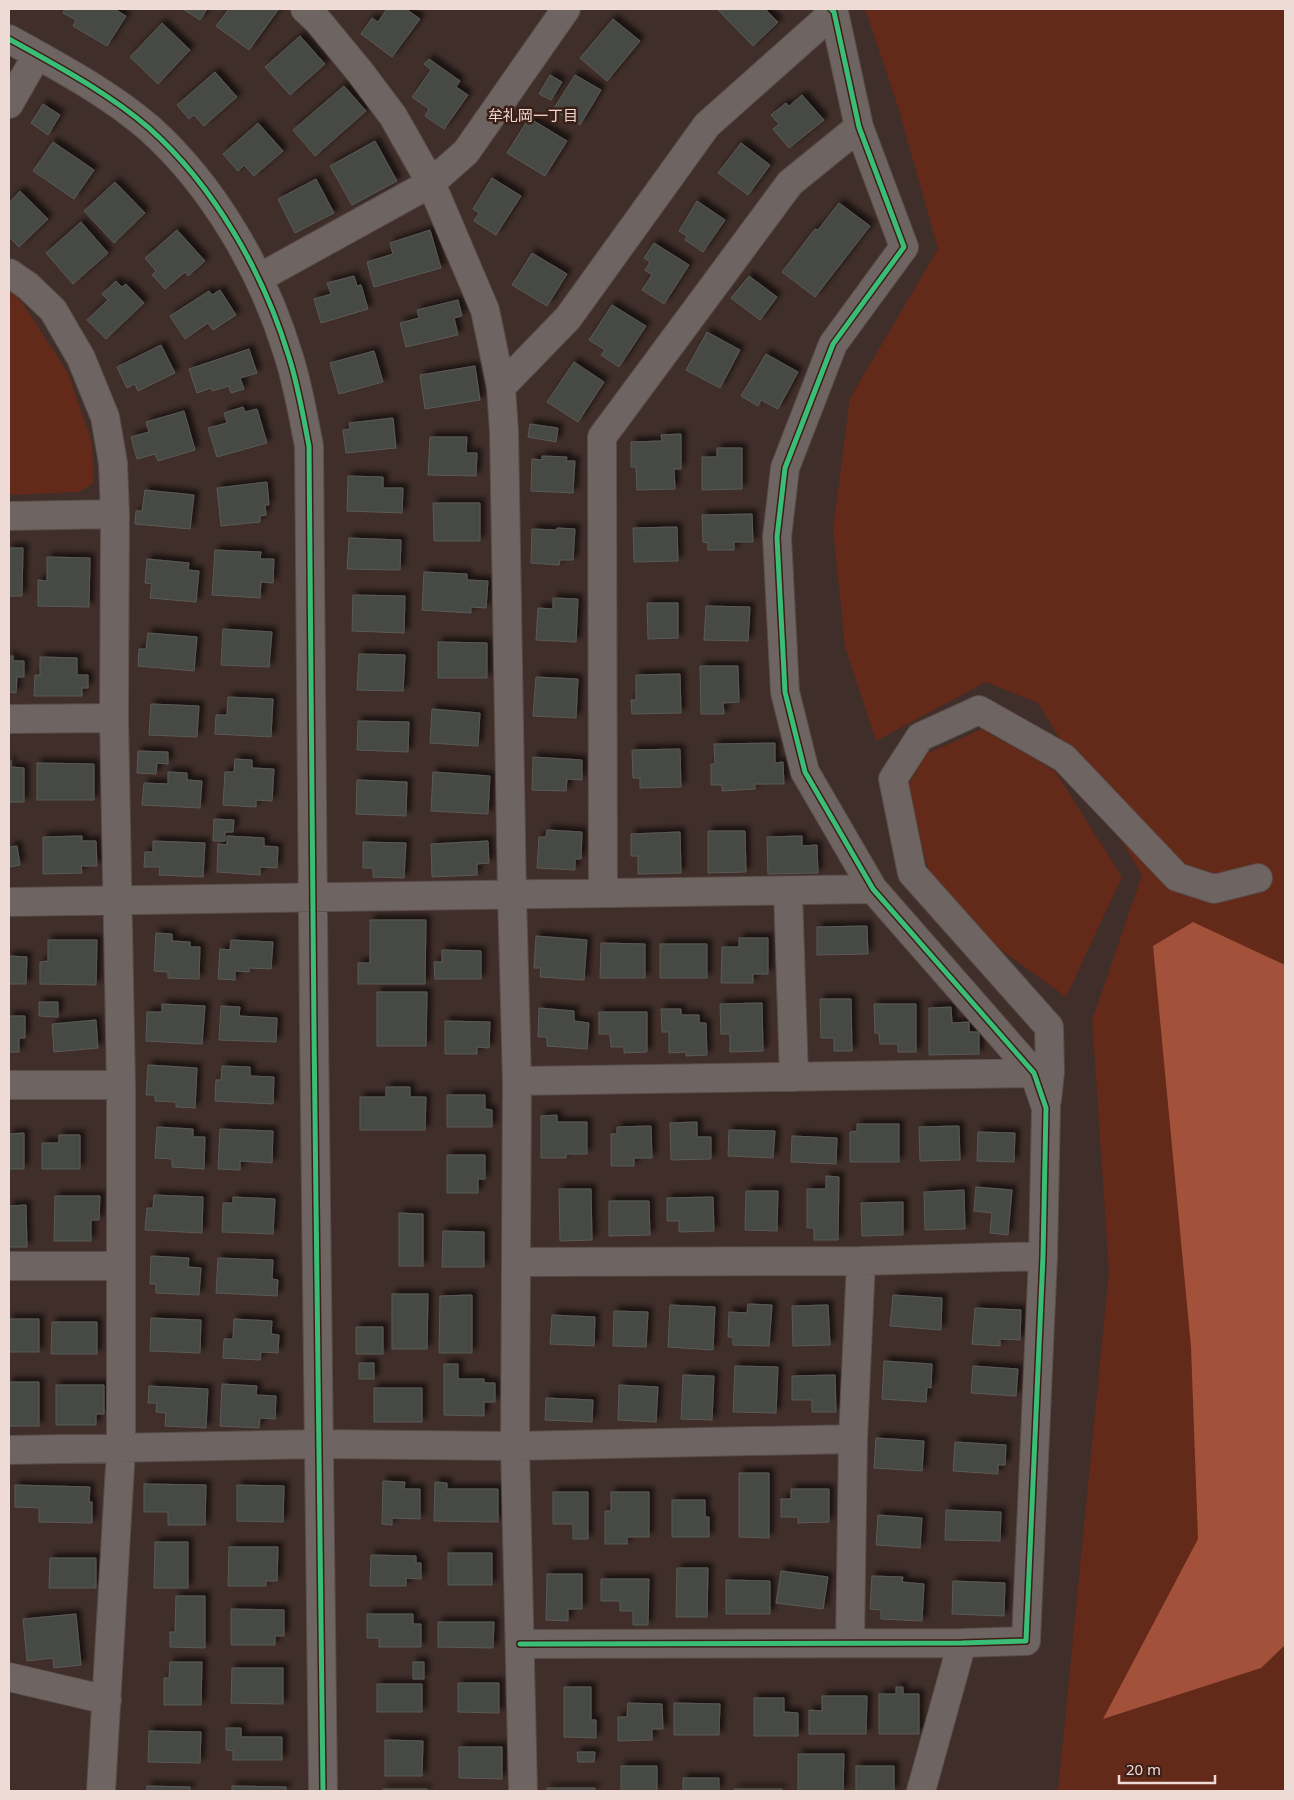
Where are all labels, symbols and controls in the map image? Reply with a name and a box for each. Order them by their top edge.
district label: 牟礼岡一丁目 [488,105,578,125]
scale bar [1119,1752,1215,1784]
text: 20 m [1126,1759,1161,1779]

